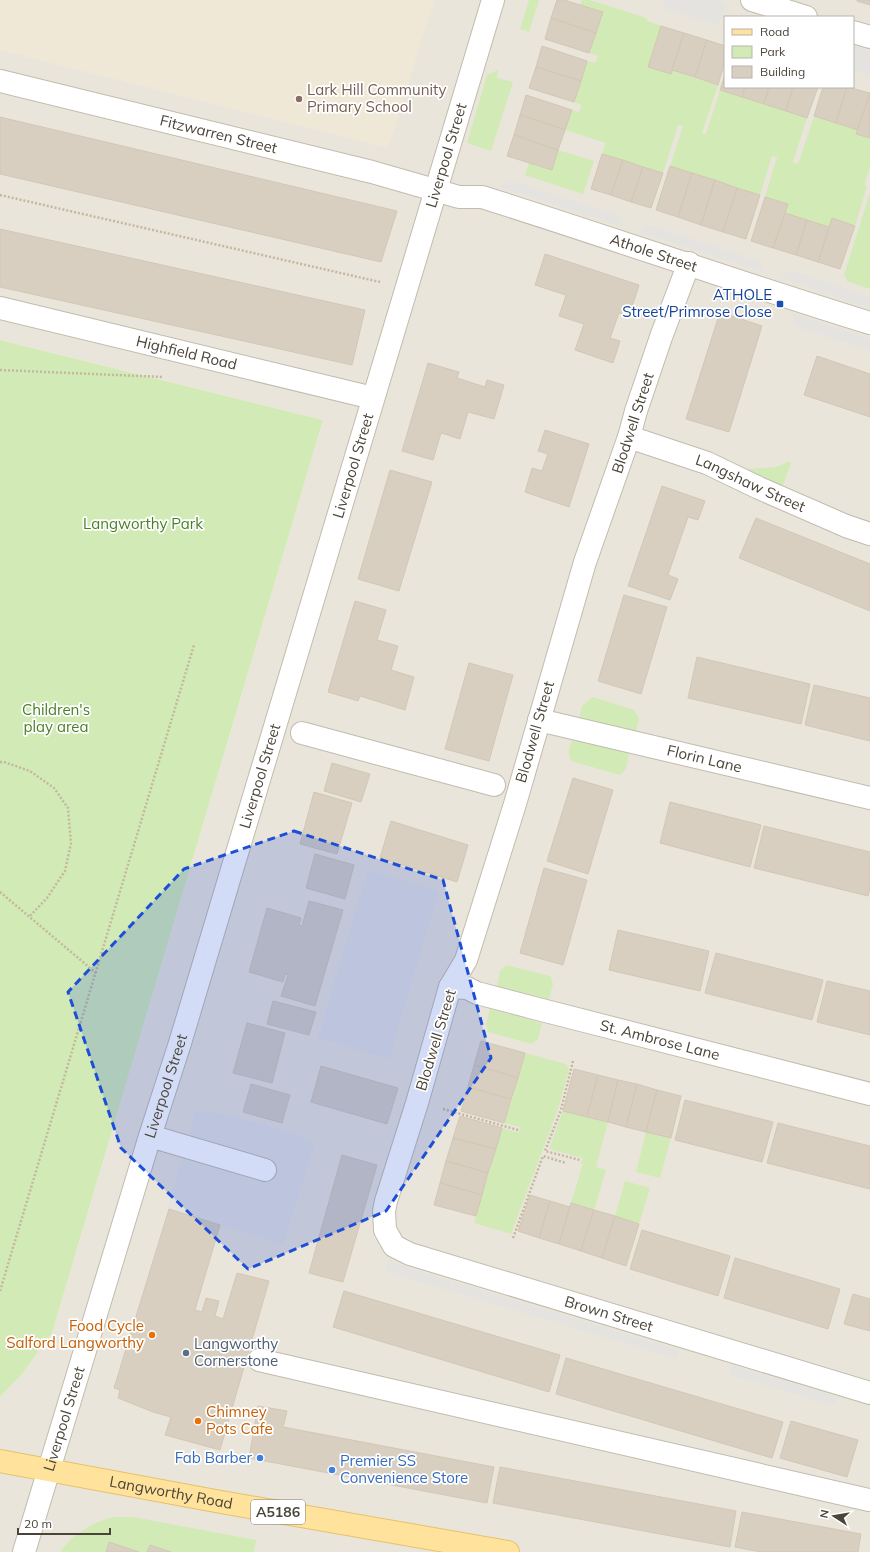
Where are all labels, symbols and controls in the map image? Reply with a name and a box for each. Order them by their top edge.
legend [724,16,854,88]
text: Road [760,24,789,39]
text: Park [760,44,786,59]
text: Building [760,64,805,79]
place label: Lark Hill Community Primary School [307,80,446,116]
marker: Lark Hill Community Primary School [294,94,304,104]
street label: Liverpool Street [421,101,471,210]
street label: Fitzwarren Street [158,110,279,157]
street label: Athole Street [608,229,700,276]
place label: ATHOLE Street/Primrose Close [622,285,772,321]
marker: ATHOLE Street/Primrose Close [775,299,785,309]
street label: Highfield Road [134,331,239,374]
street label: Blodwell Street [607,370,658,476]
street label: Liverpool Street [328,411,377,520]
street label: Langshaw Street [693,450,808,516]
park label: Langworthy Park [83,514,203,533]
street label: Blodwell Street [511,679,558,785]
park label: Children's play area [22,700,90,736]
street label: Liverpool Street [235,721,284,831]
street label: Florin Lane [665,740,744,777]
street label: Blodwell Street [411,987,460,1093]
street label: St. Ambrose Lane [598,1015,722,1064]
street label: Liverpool Street [140,1032,191,1141]
street label: Brown Street [562,1291,655,1336]
place label: Food Cycle Salford Langworthy [6,1316,144,1352]
marker: Food Cycle Salford Langworthy [147,1330,157,1340]
place label: Langworthy Cornerstone [194,1334,278,1370]
marker: Langworthy Cornerstone [181,1348,191,1358]
street label: Liverpool Street [39,1364,89,1473]
place label: Chimney Pots Cafe [206,1402,273,1438]
marker: Chimney Pots Cafe [193,1416,203,1426]
place label: Fab Barber [175,1448,253,1467]
place label: Premier SS Convenience Store [340,1451,468,1487]
marker: Fab Barber [255,1453,265,1463]
marker: Premier SS Convenience Store [327,1465,337,1475]
street label: Langworthy Road [108,1471,234,1513]
north arrow [814,1496,854,1536]
road number: A5186 [251,1500,305,1524]
text: N [817,1508,832,1519]
scale bar [18,1510,110,1536]
text: 20 m [24,1516,52,1531]

